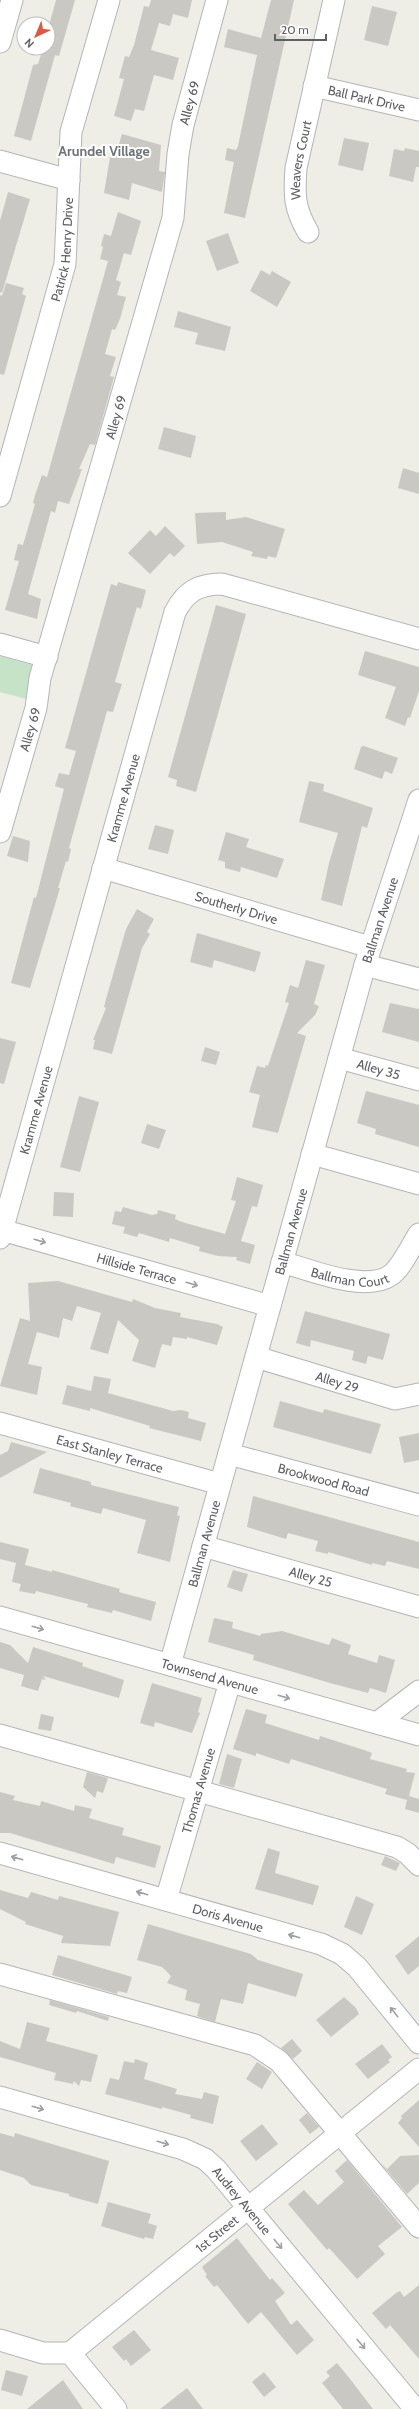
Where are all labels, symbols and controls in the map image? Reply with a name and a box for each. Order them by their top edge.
north arrow [16,16,56,56]
scale bar [275,16,326,42]
text: 20 m [281,22,309,37]
text: N [21,35,37,51]
street label: Alley 69 [175,79,203,126]
street label: Ball Park Drive [327,81,407,115]
street label: Weavers Court [287,118,315,200]
district label: Arundel Village [58,142,150,160]
street label: Patrick Henry Drive [47,197,76,303]
street label: Alley 69 [102,393,129,441]
street label: Alley 69 [16,705,44,753]
street label: Kramme Avenue [103,751,143,844]
street label: Ballman Avenue [358,875,401,965]
street label: Southerly Drive [193,888,280,927]
street label: Alley 35 [355,1055,402,1082]
street label: Kramme Avenue [16,1063,56,1156]
street label: Ballman Avenue [271,1186,311,1277]
one-way arrow [33,1238,46,1245]
street label: Hillside Terrace [95,1249,179,1287]
street label: Ballman Court [309,1264,392,1290]
one-way arrow [185,1281,198,1288]
street label: Alley 29 [314,1368,361,1396]
street label: East Stanley Terrace [55,1431,165,1476]
street label: Brookwood Road [276,1460,371,1499]
street label: Ballman Avenue [184,1498,224,1589]
street label: Alley 25 [287,1563,334,1590]
one-way arrow [31,1625,44,1632]
street label: Townsend Avenue [159,1655,261,1698]
one-way arrow [277,1694,290,1701]
street label: Thomas Avenue [178,1746,218,1835]
one-way arrow [11,1854,24,1861]
one-way arrow [136,1889,149,1897]
street label: Doris Avenue [191,1900,266,1935]
one-way arrow [288,1932,301,1939]
one-way arrow [390,2007,399,2018]
one-way arrow [31,2104,44,2112]
one-way arrow [156,2140,169,2147]
street label: Audrey Avenue [209,2163,275,2238]
street label: 1st Street [192,2211,242,2256]
one-way arrow [274,2239,283,2250]
one-way arrow [357,2339,366,2350]

